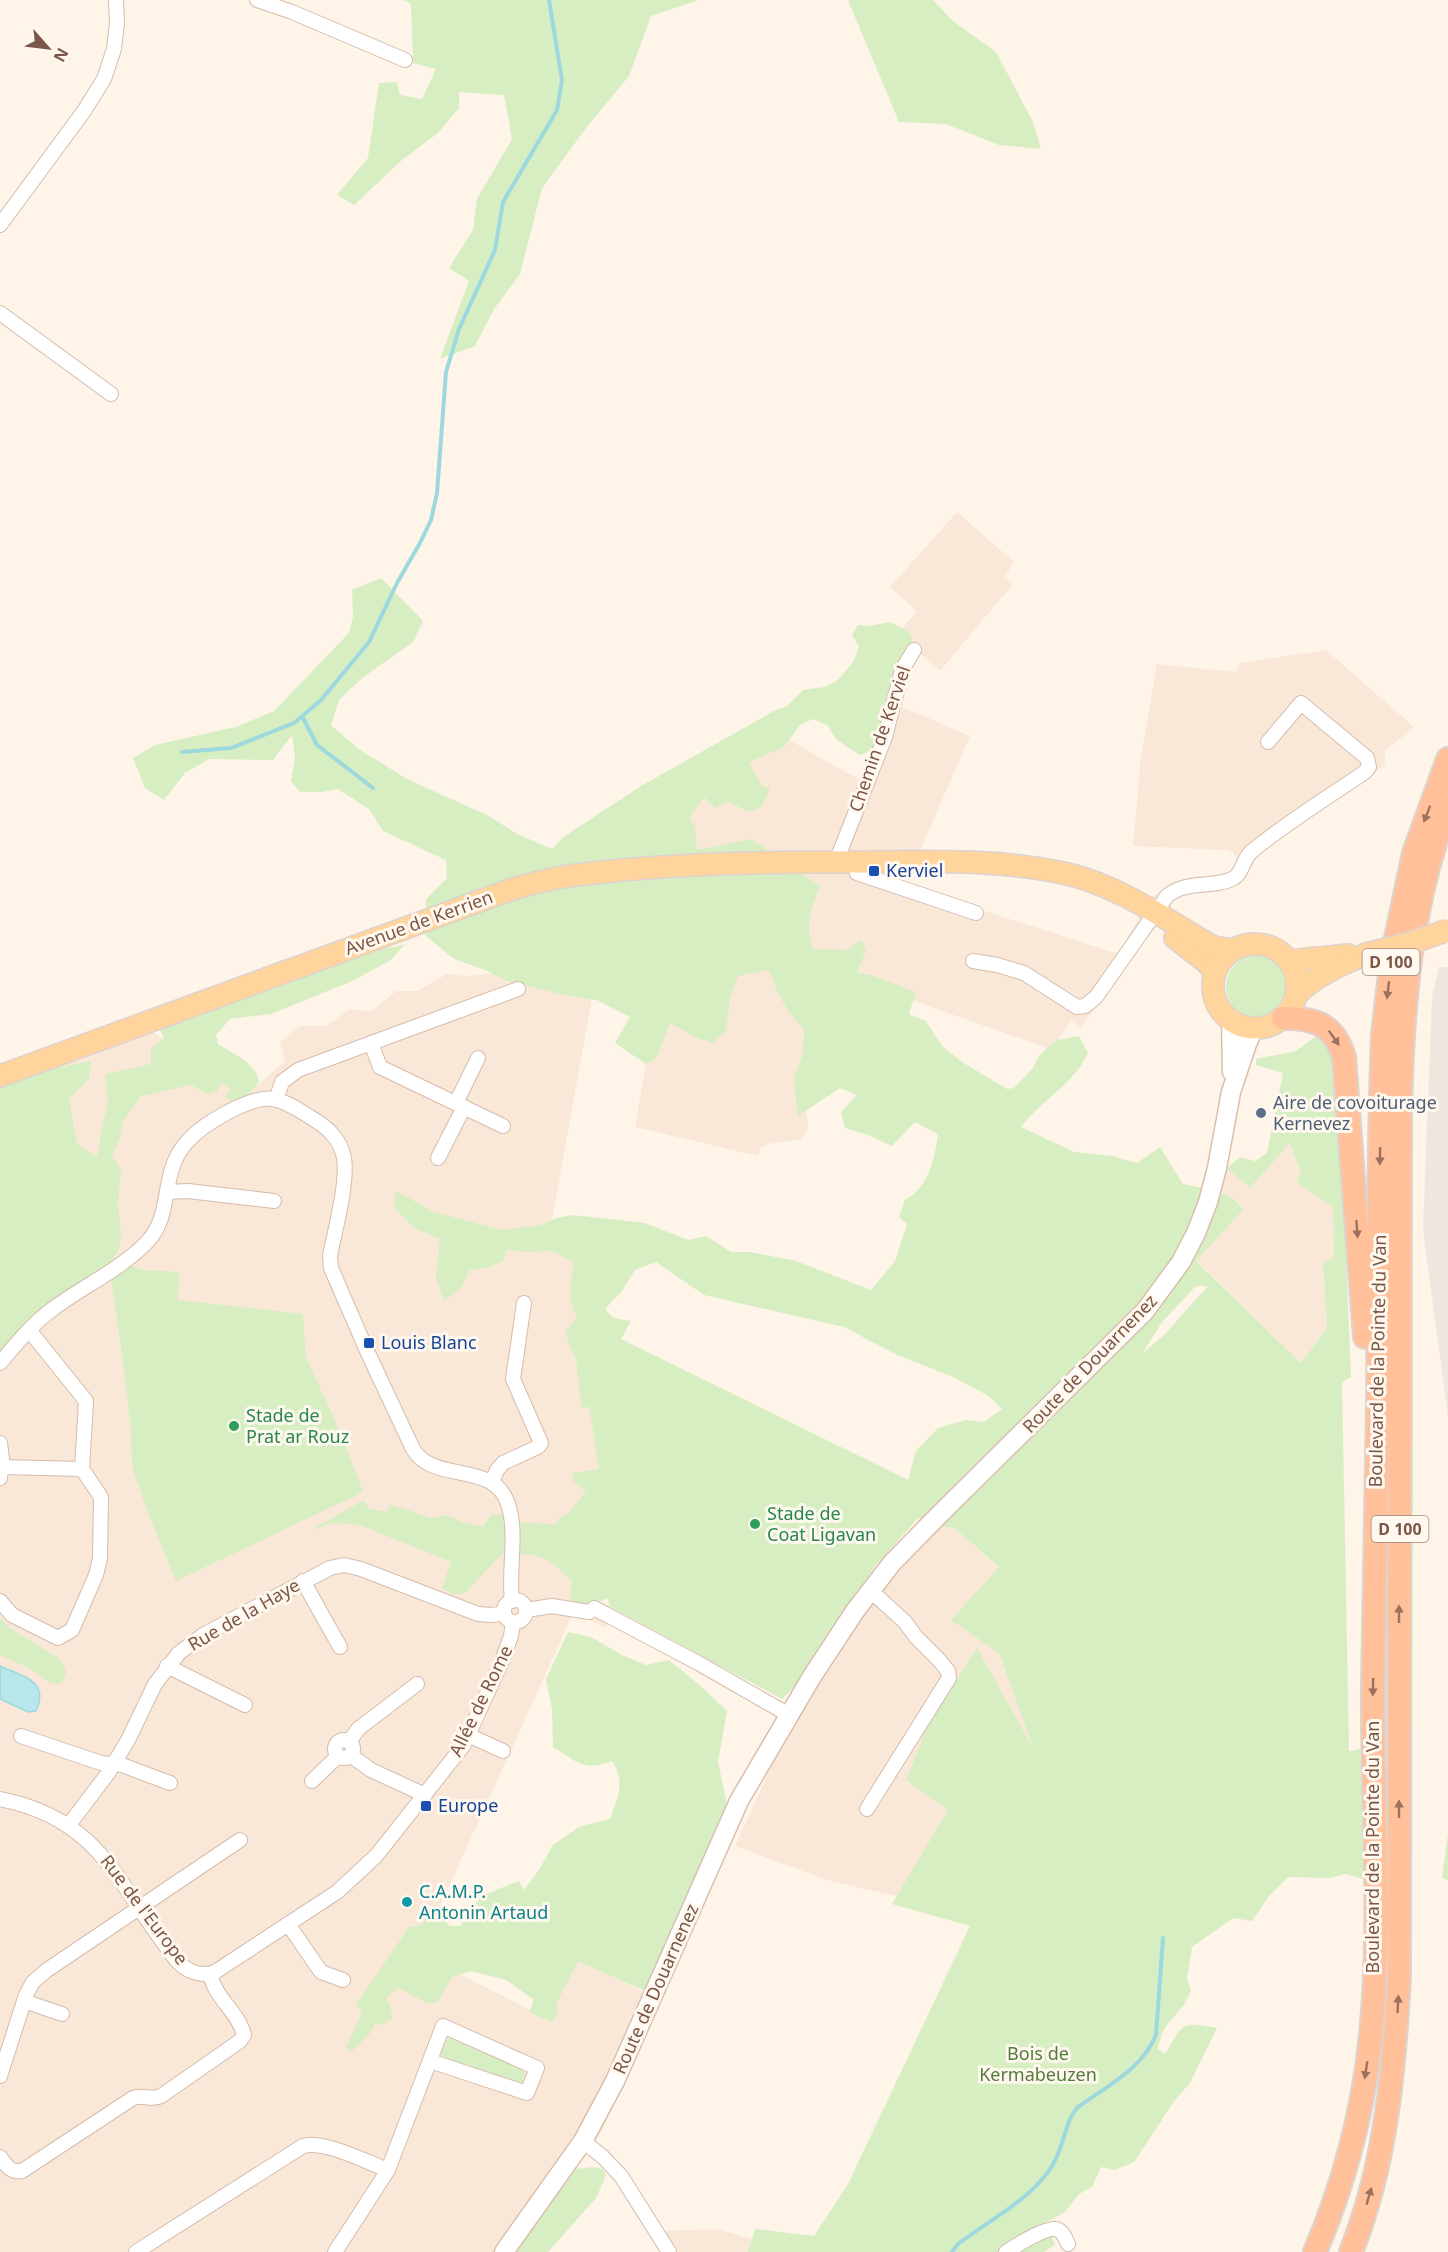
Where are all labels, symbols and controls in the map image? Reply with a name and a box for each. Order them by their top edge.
north arrow [18,18,78,78]
text: N [48,44,74,66]
street label: Chemin de Kerviel [843,662,915,815]
one-way arrow [1422,805,1432,823]
place label: Kerviel [886,858,943,882]
marker: Kerviel [867,864,881,878]
street label: Avenue de Kerrien [341,884,496,960]
road number: D 100 [1362,949,1420,975]
one-way arrow [1383,981,1393,1000]
one-way arrow [1328,1029,1340,1045]
place label: Aire de covoiturage Kernevez [1273,1090,1437,1135]
marker: Aire de covoiturage Kernevez [1254,1106,1268,1120]
one-way arrow [1375,1146,1385,1165]
one-way arrow [1353,1220,1362,1239]
street label: Boulevard de la Pointe du Van [1363,1234,1391,1488]
street label: Route de Douarnenez [1017,1289,1162,1438]
place label: Louis Blanc [381,1330,477,1354]
marker: Louis Blanc [362,1336,376,1350]
place label: Stade de Prat ar Rouz [246,1403,349,1448]
marker: Stade de Prat ar Rouz [227,1419,241,1433]
place label: Stade de Coat Ligavan [767,1501,876,1546]
road number: D 100 [1372,1516,1428,1542]
marker: Stade de Coat Ligavan [748,1517,762,1531]
street label: Rue de la Haye [183,1572,304,1656]
one-way arrow [1394,1605,1404,1624]
street label: Allée de Rome [443,1641,517,1760]
one-way arrow [1368,1677,1378,1696]
street label: Boulevard de la Pointe du Van [1360,1721,1384,1973]
place label: Europe [438,1793,498,1817]
marker: Europe [419,1799,433,1813]
one-way arrow [1394,1800,1404,1819]
street label: Rue de l'Europe [95,1849,194,1969]
place label: C.A.M.P. Antonin Artaud [419,1879,548,1924]
marker: C.A.M.P. Antonin Artaud [400,1895,414,1909]
street label: Route de Douarnenez [607,1900,703,2078]
one-way arrow [1393,1995,1403,2014]
park label: Bois de Kermabeuzen [979,2041,1097,2086]
one-way arrow [1361,2061,1370,2080]
one-way arrow [1365,2187,1375,2206]

